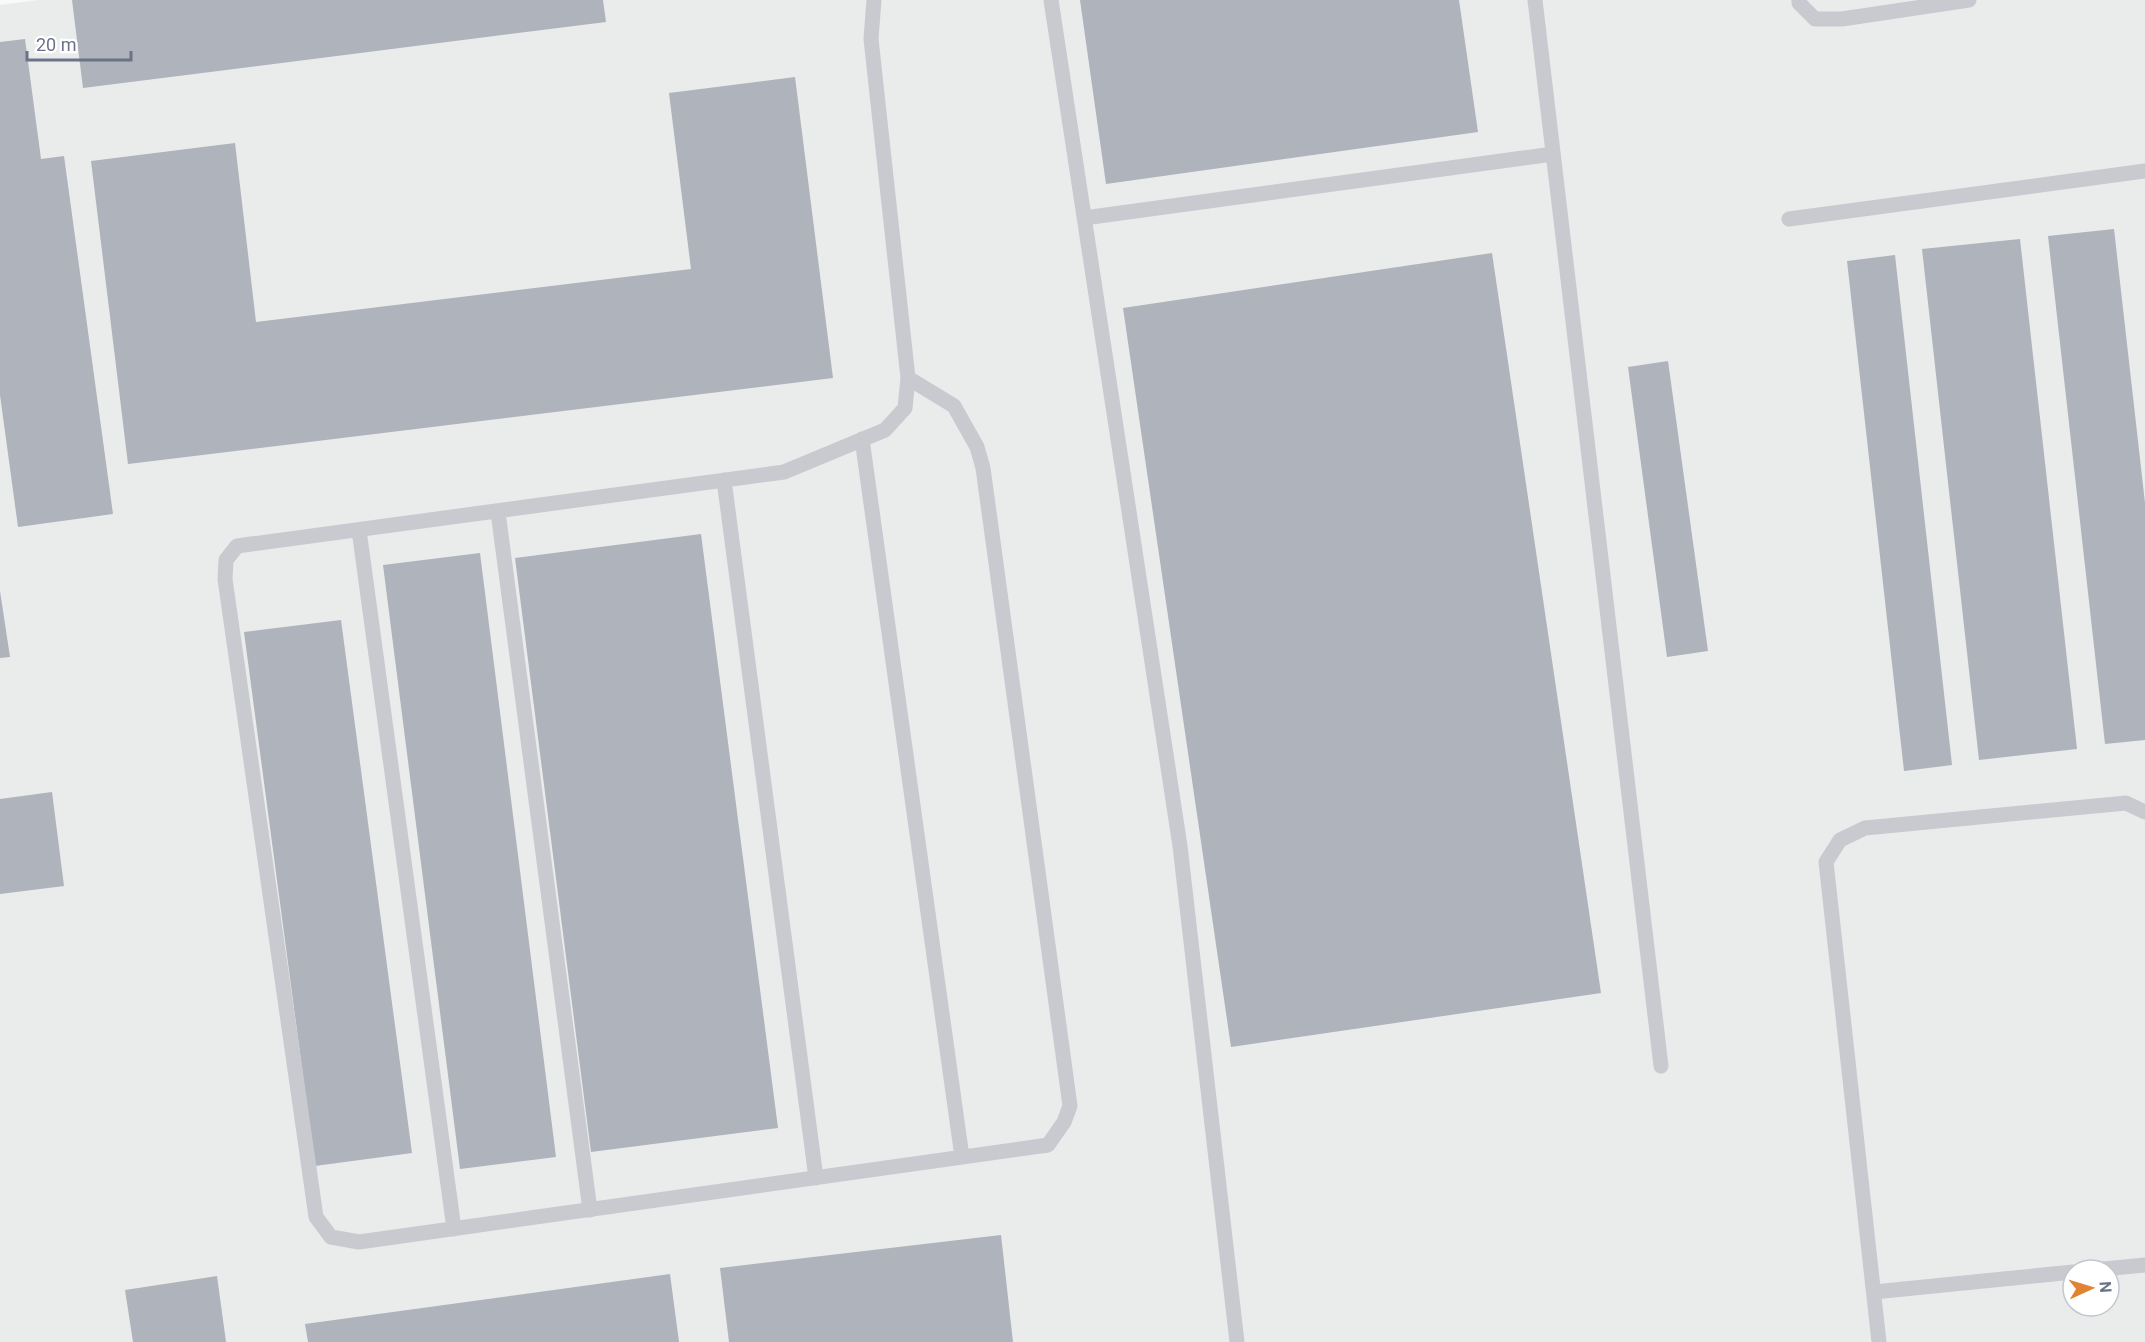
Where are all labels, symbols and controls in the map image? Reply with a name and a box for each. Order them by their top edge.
scale bar [27,24,130,62]
text: 20 m [36,34,76,55]
north arrow [2061,1258,2121,1318]
text: N [2096,1281,2115,1293]

